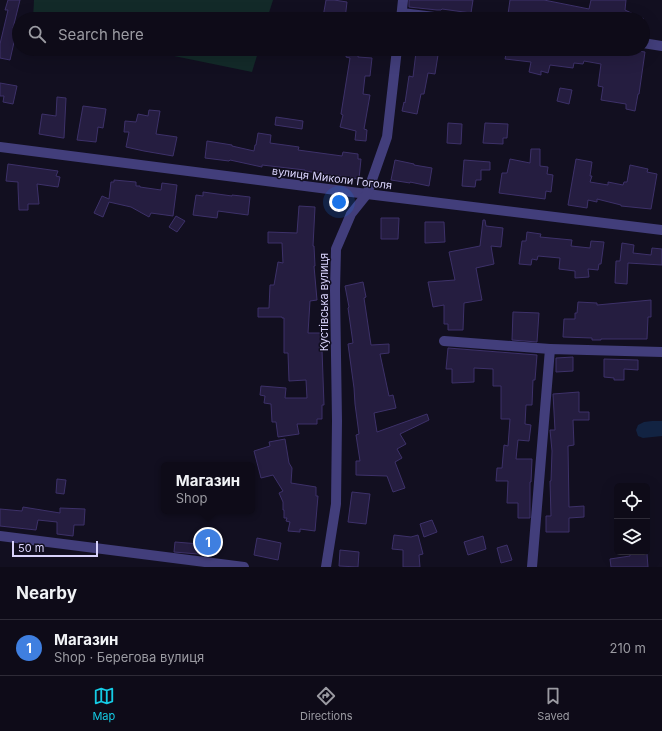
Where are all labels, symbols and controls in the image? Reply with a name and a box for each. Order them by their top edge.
search box [12,12,650,56]
icon: search [26,23,48,45]
text: Search here [58,25,144,44]
street label: вулиця Миколи Гоголя [271,164,393,192]
your location [329,192,349,212]
street label: Кустівська вулиця [317,253,331,351]
popup [161,462,255,514]
text: Магазин [176,471,240,490]
map controls [614,483,650,555]
button: locate [614,483,650,519]
text: Shop [176,490,208,506]
button: layers [614,519,650,555]
pin: 1 [195,527,221,557]
scale bar [12,539,98,558]
text: 50 m [18,541,44,555]
text: Nearby [16,583,77,603]
text: Магазин [54,630,118,649]
text: 1 [26,640,32,656]
text: 210 m [610,640,646,656]
text: Shop · Берегова вулиця [54,649,204,665]
tab: Map [92,685,115,723]
tab: Directions [300,685,353,723]
tab: Saved [537,685,570,723]

